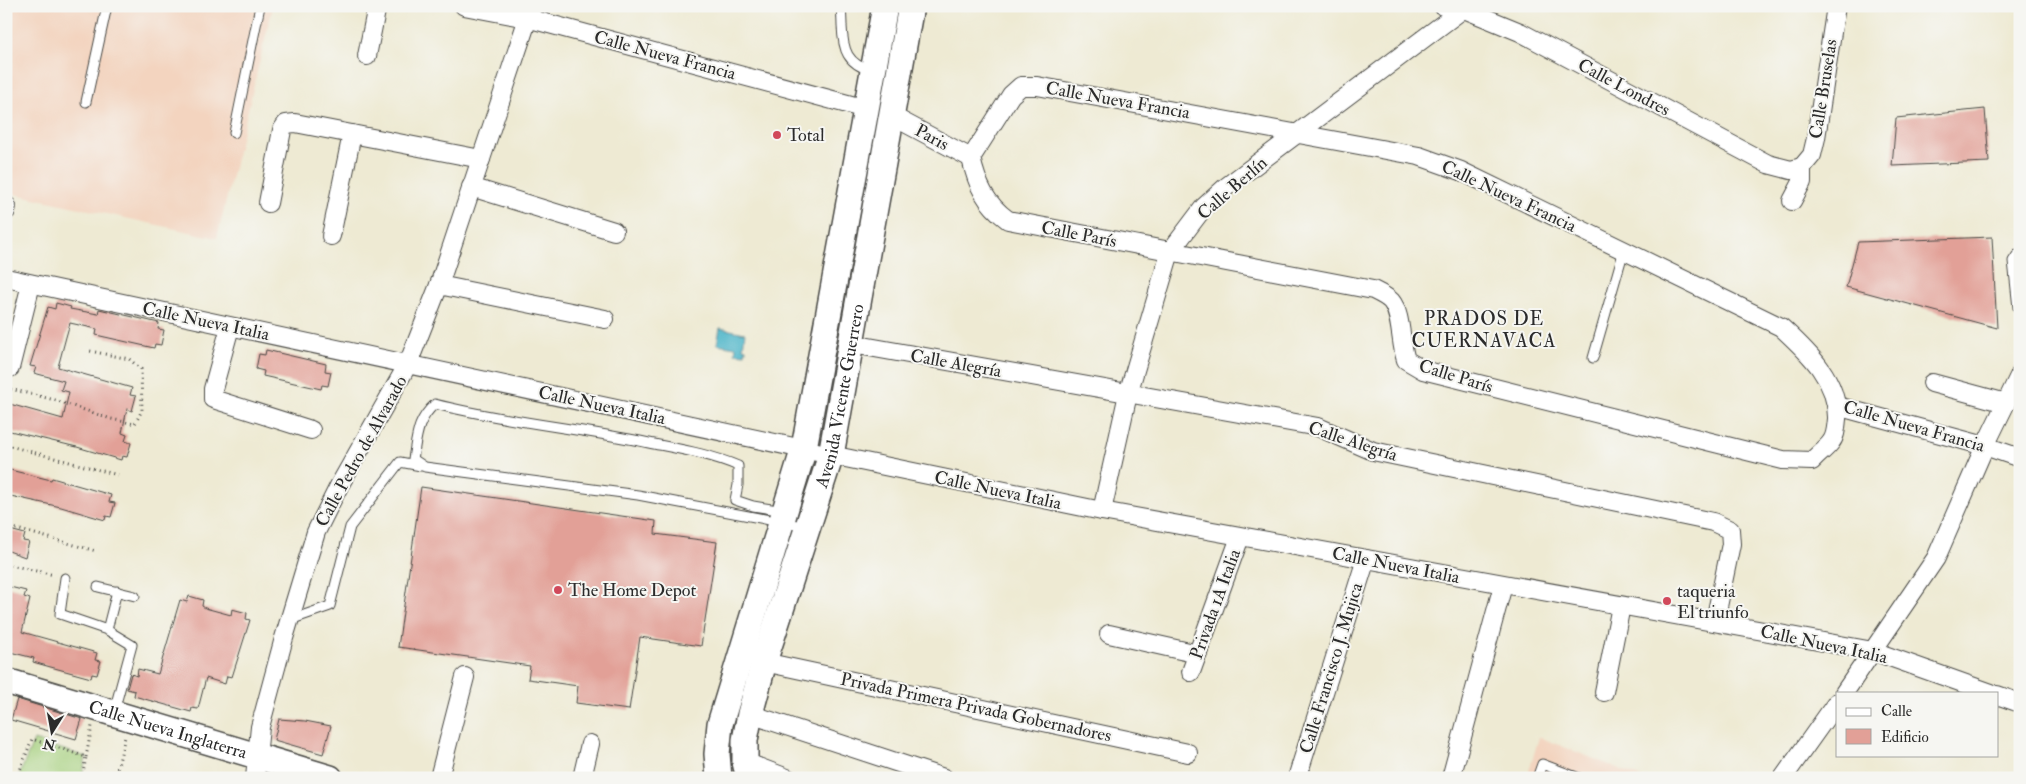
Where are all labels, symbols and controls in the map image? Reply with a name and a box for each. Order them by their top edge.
street label: Calle Nueva Francia [591,25,739,86]
street label: Calle Bruselas [1804,38,1843,141]
street label: Calle Londres [1574,54,1674,121]
street label: Calle Nueva Francia [1044,76,1192,125]
street label: Paris [911,119,953,156]
place label: Total [787,124,825,147]
marker: Total [771,129,783,141]
street label: Calle Berlín [1192,152,1272,225]
street label: Calle Nueva Francia [1438,155,1580,238]
street label: Calle París [1039,216,1118,253]
street label: Calle Nueva Italia [140,297,272,346]
street label: Avenida Vicente Guerrero [810,302,870,492]
district label: PRADOS DE CUERNAVACA [1412,307,1557,353]
street label: Calle Alegría [908,344,1004,383]
street label: Calle París [1416,354,1496,399]
street label: Calle Pedro de Alvarado [310,371,413,531]
street label: Calle Nueva Italia [536,381,668,430]
street label: Calle Nueva Francia [1841,395,1988,458]
street label: Calle Alegría [1305,416,1401,467]
street label: Calle Nueva Italia [932,466,1064,515]
street label: Calle Nueva Italia [1330,542,1462,589]
street label: Privada 1A Italia [1185,545,1246,662]
place label: The Home Depot [568,579,696,602]
street label: Calle Francisco J. Mujica [1295,579,1369,756]
place label: taqueria El triunfo [1677,580,1749,624]
marker: The Home Depot [552,584,564,596]
marker: taqueria El triunfo [1661,595,1673,607]
street label: Calle Nueva Italia [1758,620,1890,669]
street label: Privada Primera Privada Gobernadores [838,668,1113,747]
legend [1836,692,1998,756]
street label: Calle Nueva Inglaterra [86,695,250,765]
text: Calle [1881,702,1912,721]
north arrow [28,706,78,756]
text: Edificio [1881,728,1929,747]
text: N [41,735,58,754]

